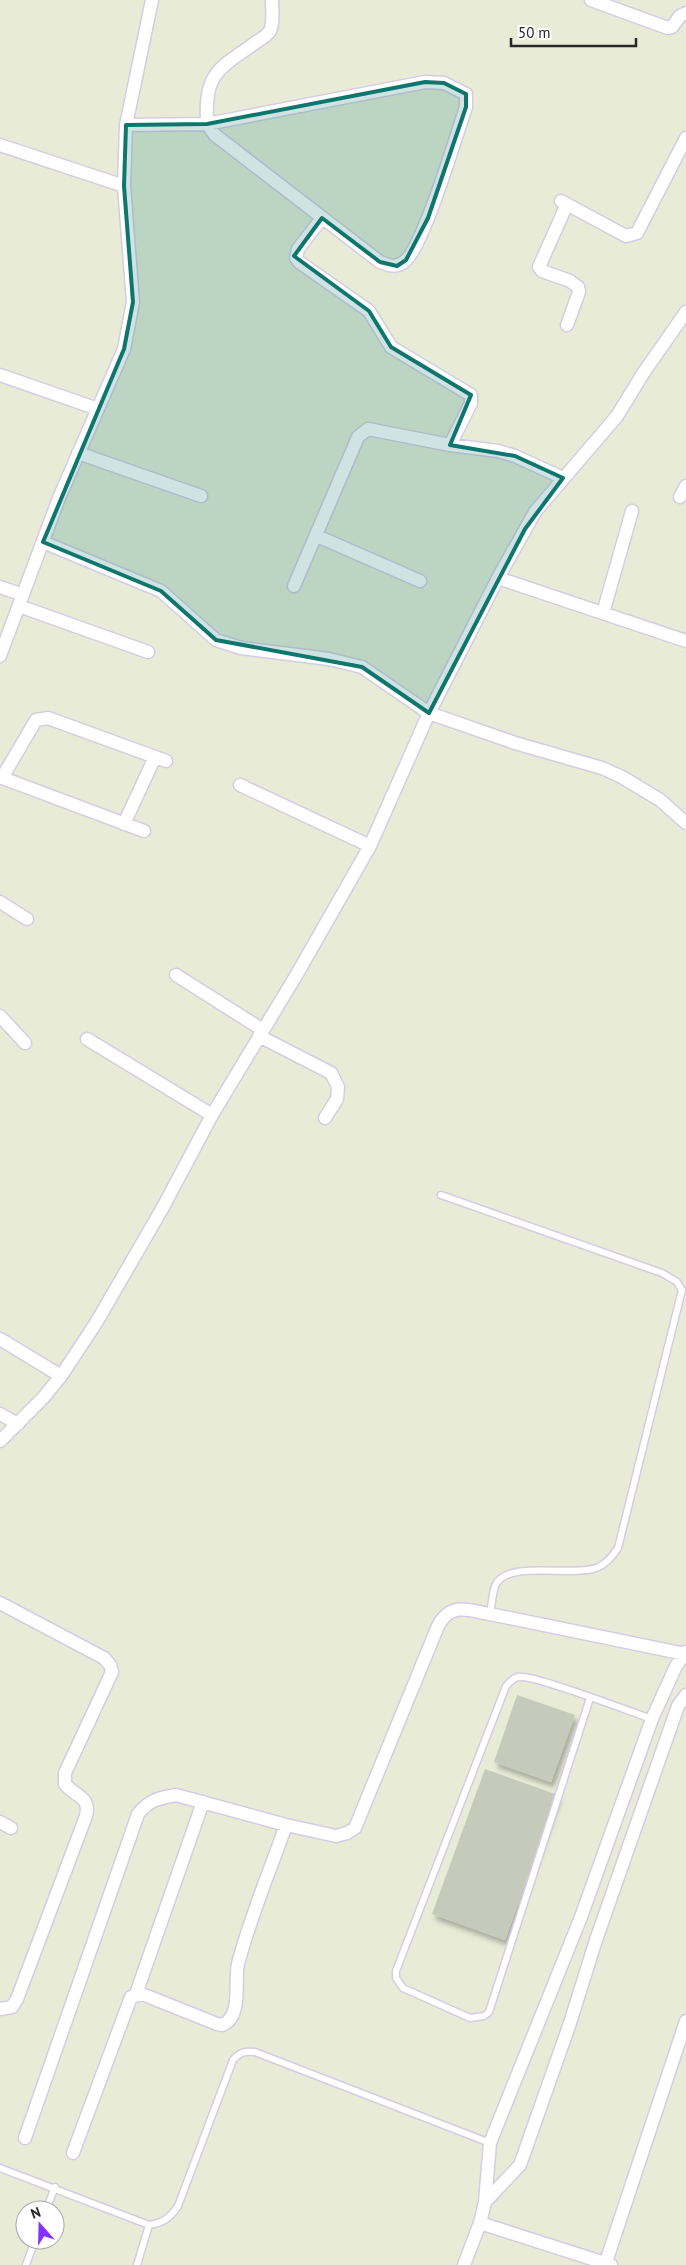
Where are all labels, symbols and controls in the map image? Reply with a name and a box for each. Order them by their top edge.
scale bar [511,15,636,47]
text: 50 m [518,23,551,42]
north arrow [15,2200,65,2250]
text: N [28,2203,43,2223]

